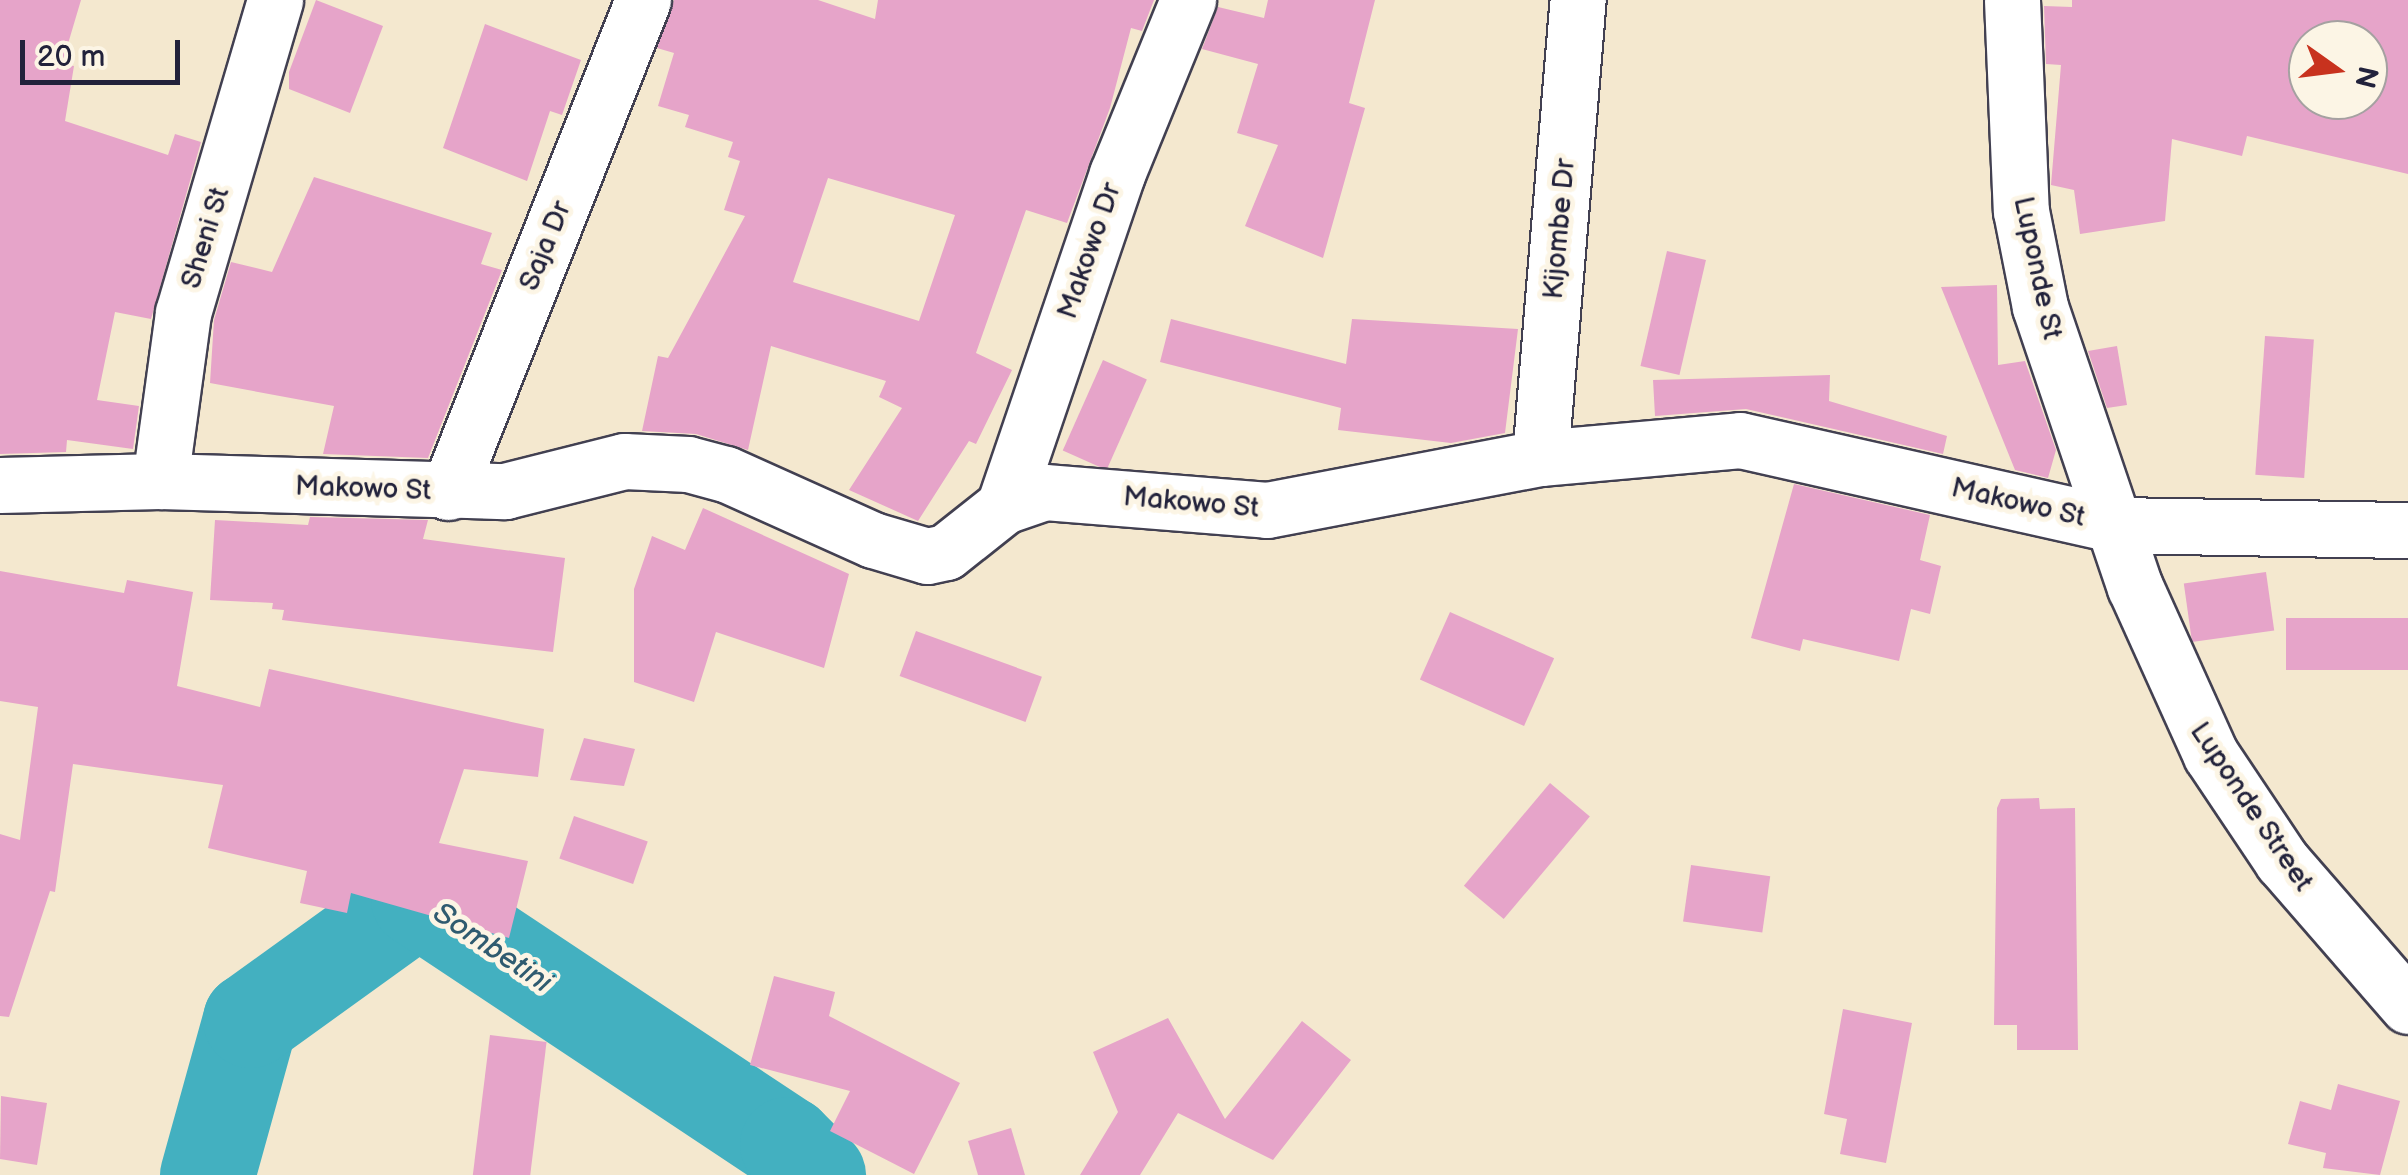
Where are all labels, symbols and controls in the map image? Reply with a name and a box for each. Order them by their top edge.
scale bar [25,20,185,82]
north arrow [2288,20,2388,120]
text: 20 m [37,39,105,75]
text: N [2347,63,2384,91]
street label: Kijombe Dr [1537,157,1583,301]
street label: Makowo Dr [1051,179,1129,323]
street label: Sheni St [175,183,237,293]
street label: Luponde St [2005,193,2069,343]
street label: Saja Dr [513,196,579,296]
street label: Makowo St [294,470,432,508]
street label: Makowo St [1948,471,2088,535]
street label: Makowo St [1122,480,1260,526]
street label: Luponde Street [2182,716,2320,898]
water label: Sombetini [426,895,558,1001]

